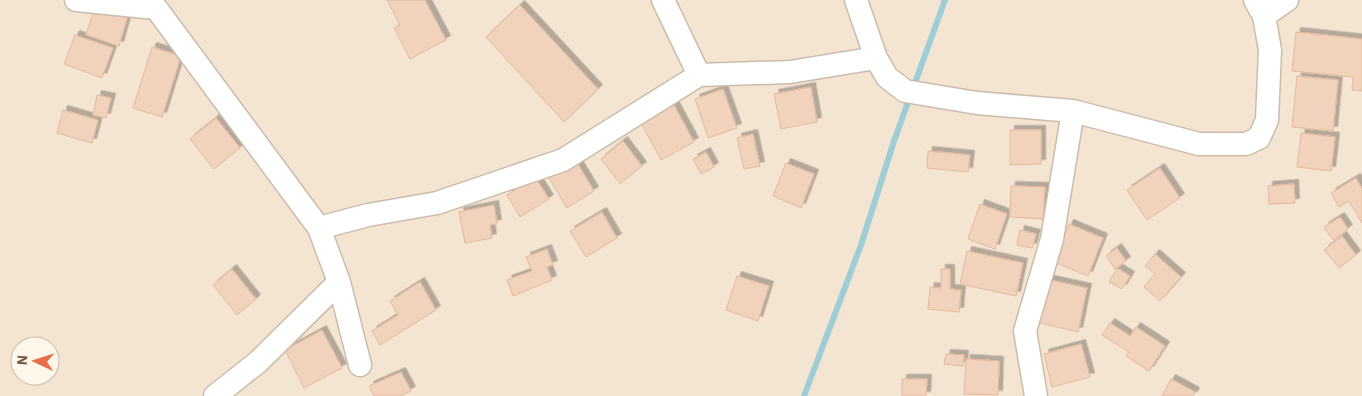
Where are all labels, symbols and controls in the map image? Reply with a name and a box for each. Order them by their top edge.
north arrow [10,336,60,386]
text: N [13,354,31,366]

